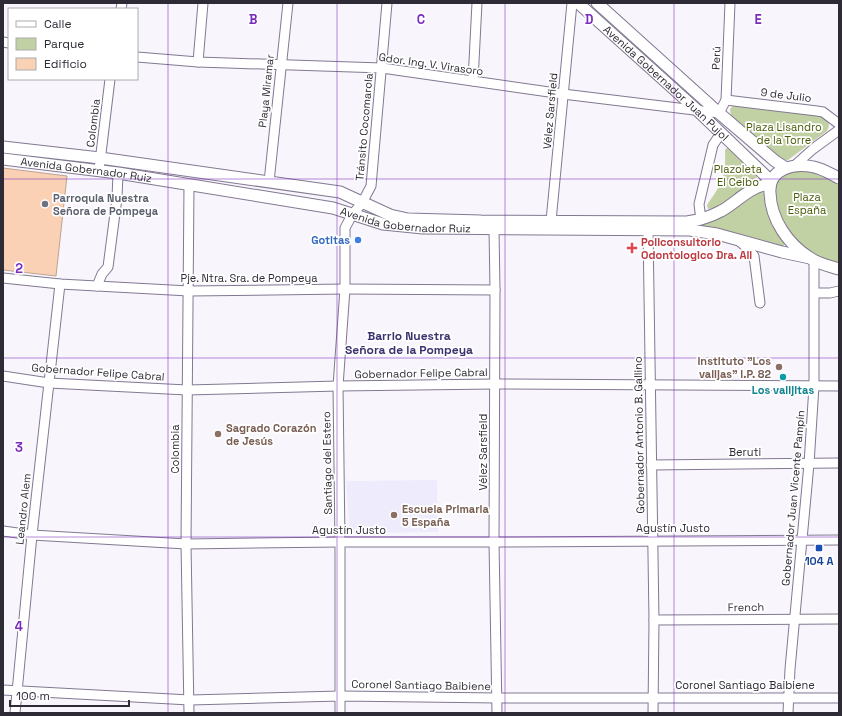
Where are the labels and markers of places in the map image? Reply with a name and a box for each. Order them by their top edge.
place label: Parroquia Nuestra Señora de Pompeya [53,191,159,218]
marker: Parroquia Nuestra Señora de Pompeya [40,199,50,209]
place label: Gotitas [311,233,350,247]
marker: Gotitas [353,235,363,245]
place label: Policonsultorio Odontologico Dra. Ali [641,235,752,262]
marker: Policonsultorio Odontologico Dra. Ali [626,242,638,254]
place label: Instituto "Los valijas" I.P. 82 [697,354,771,381]
marker: Instituto "Los valijas" I.P. 82 [774,362,784,372]
marker: Los valijitas [778,372,788,382]
place label: Los valijitas [752,383,814,397]
place label: Sagrado Corazón de Jesús [226,421,317,448]
marker: Sagrado Corazón de Jesús [213,429,223,439]
place label: Escuela Primaria 5 España [402,502,489,529]
marker: Escuela Primaria 5 España [389,510,399,520]
marker: 104 A [814,543,824,553]
place label: 104 A [805,554,833,568]

